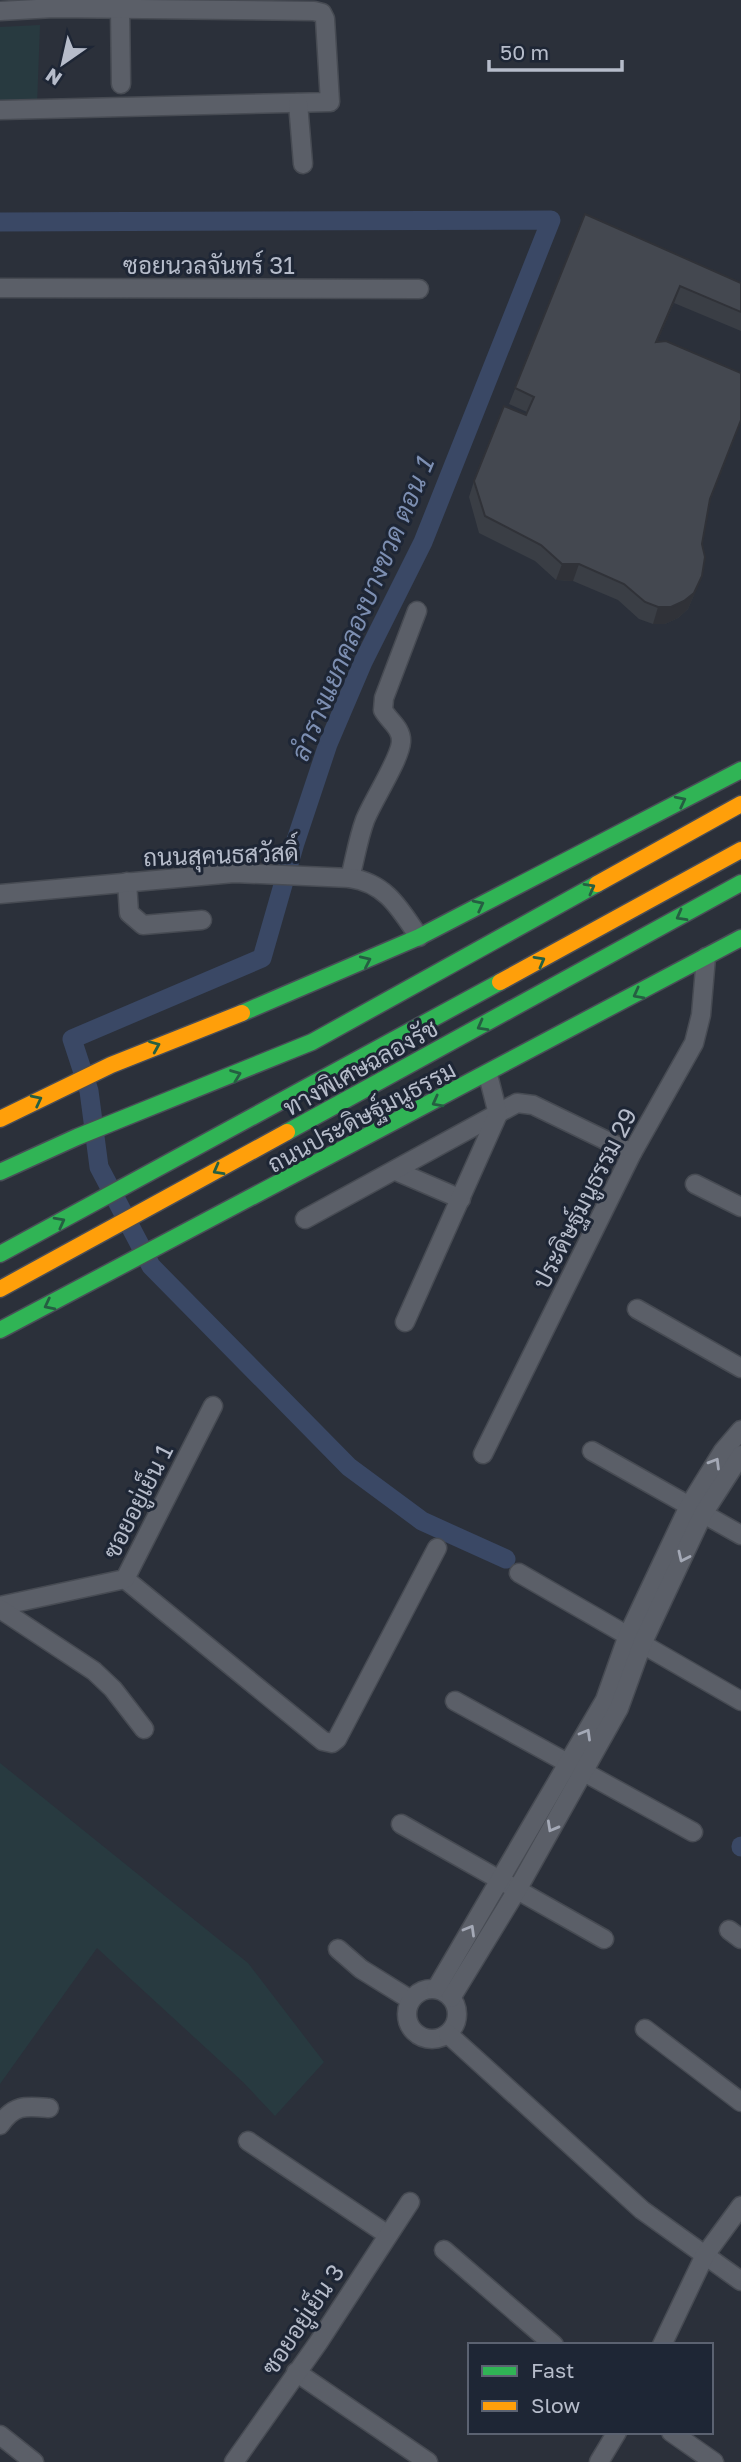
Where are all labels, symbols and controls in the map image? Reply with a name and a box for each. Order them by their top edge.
north arrow [28,28,98,98]
scale bar [489,28,622,72]
text: 50 m [500,39,549,65]
text: N [41,64,66,91]
street label: ซอยนวลจันทร์ 31 [123,250,295,279]
water label: ลำรางแยกคลองบางขวด ตอน 1 [284,453,440,765]
one-way arrow [674,795,686,809]
street label: ถนนสุคนธสวัสดิ์ [143,831,299,874]
one-way arrow [583,883,596,896]
one-way arrow [472,900,485,914]
one-way arrow [676,908,689,921]
one-way arrow [359,956,371,970]
one-way arrow [532,956,545,969]
one-way arrow [633,986,645,999]
street label: ทางพิเศษฉลองรัช [278,1013,442,1121]
one-way arrow [477,1018,490,1032]
one-way arrow [148,1040,160,1054]
street label: ถนนประดิษฐ์มนูธรรม [262,1054,462,1181]
one-way arrow [229,1070,241,1084]
one-way arrow [432,1093,444,1107]
one-way arrow [30,1095,42,1109]
street label: ประดิษฐ์มนูธรรม 29 [526,1103,646,1295]
one-way arrow [213,1162,225,1175]
one-way arrow [53,1217,65,1230]
one-way arrow [44,1297,56,1311]
street label: ซอยอยู่เย็น 1 [95,1438,182,1565]
one-way arrow [707,1457,720,1470]
one-way arrow [678,1550,692,1562]
one-way arrow [578,1728,591,1741]
one-way arrow [547,1820,560,1832]
one-way arrow [462,1925,475,1937]
street label: ซอยอยู่เย็น 3 [254,2258,353,2382]
legend [468,2343,713,2434]
text: Fast [531,2357,574,2383]
text: Slow [531,2392,580,2418]

